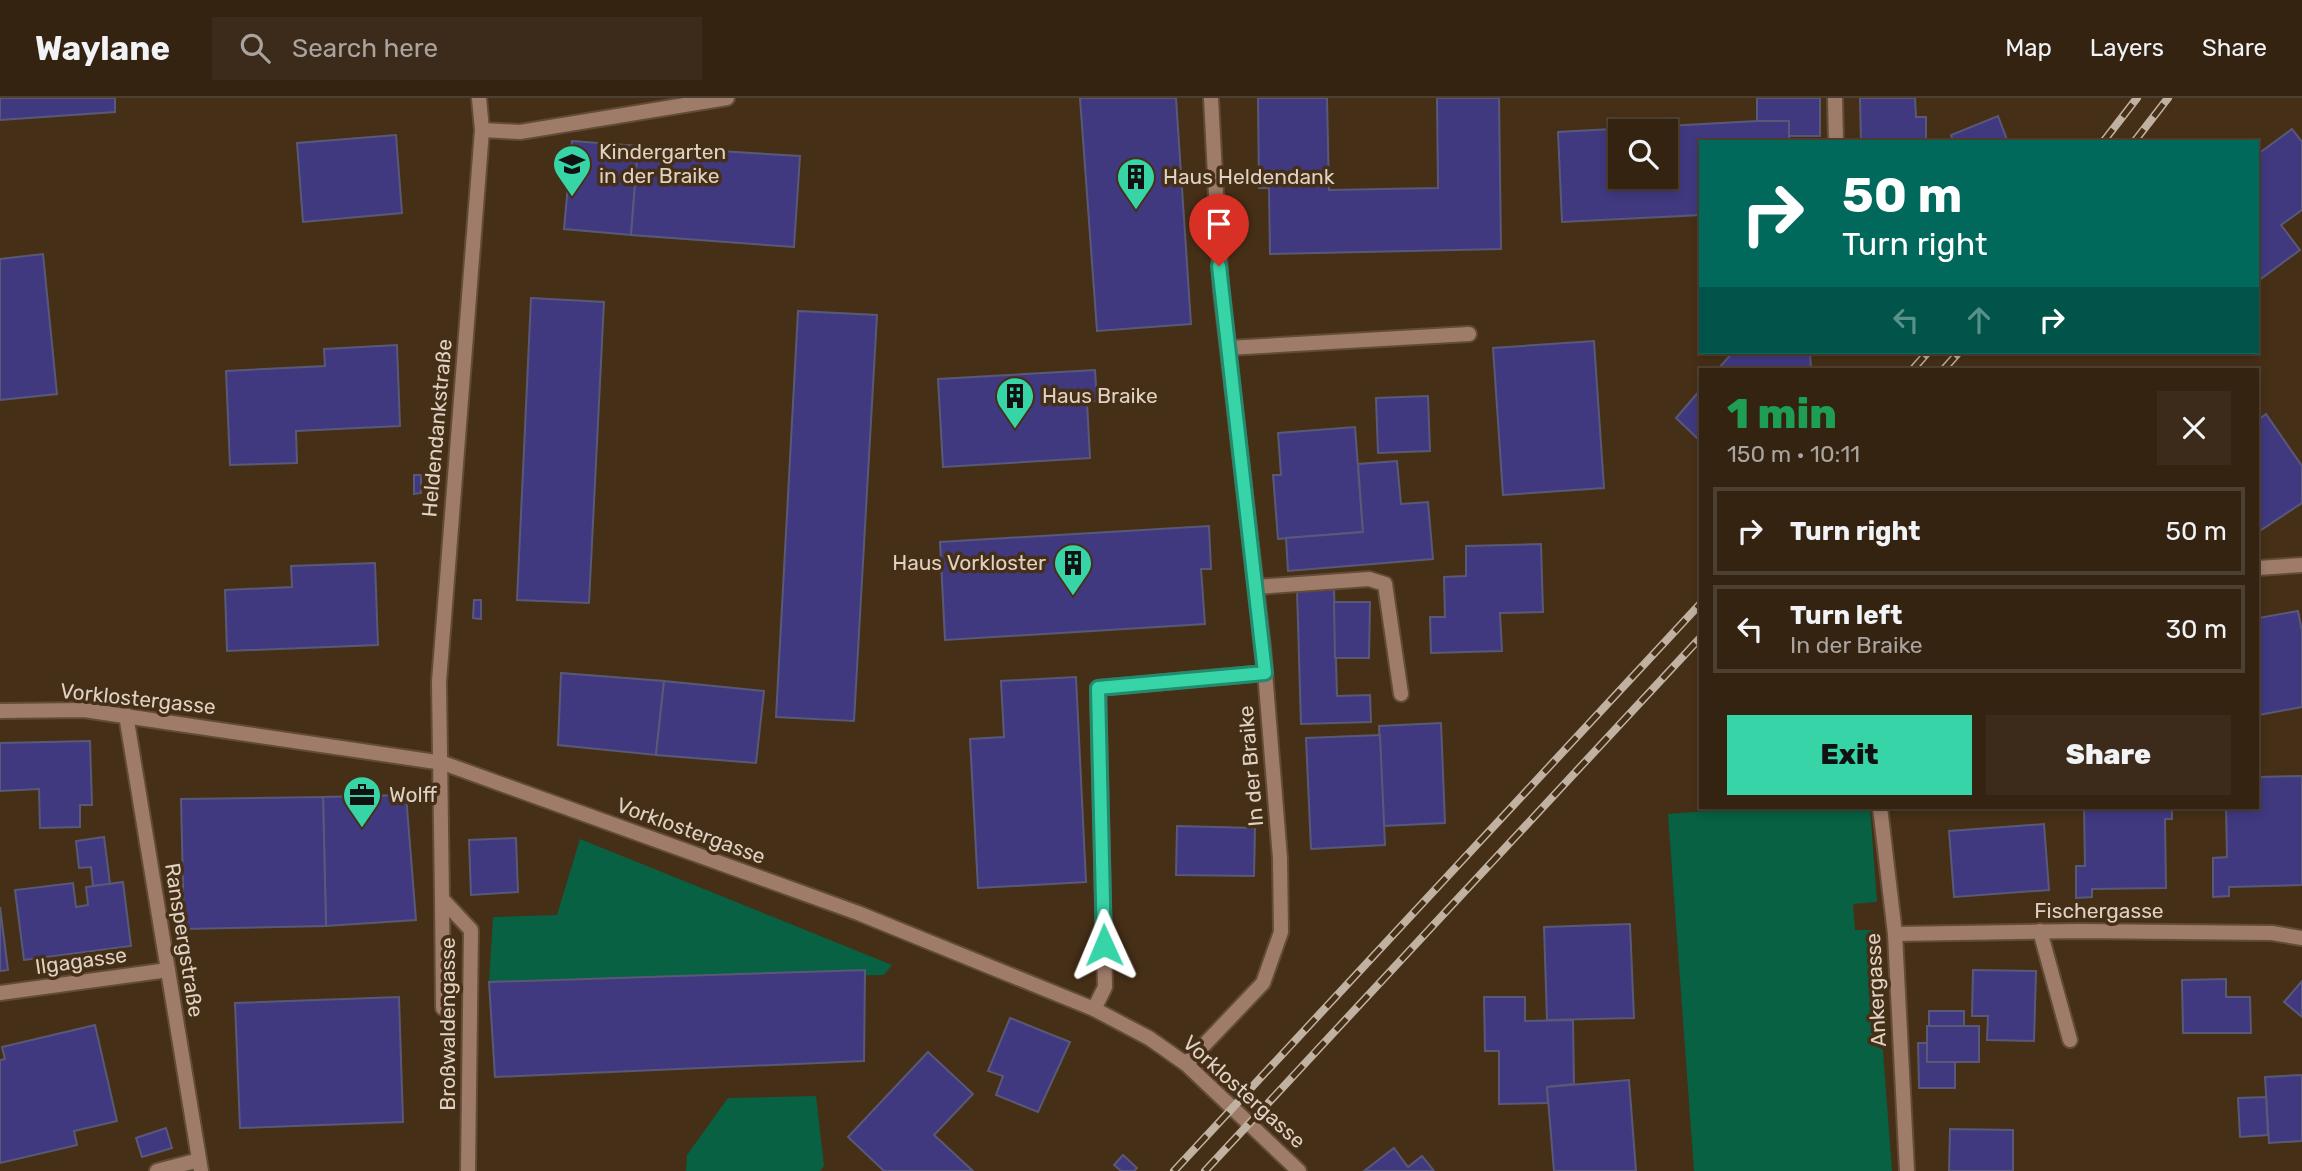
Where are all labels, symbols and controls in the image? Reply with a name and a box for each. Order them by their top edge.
search box [212,17,702,80]
text: Waylane [35,29,170,68]
icon: search [236,29,274,67]
text: Search here [292,33,438,64]
text: Map [2005,34,2052,62]
text: Layers [2090,34,2164,62]
text: Share [2202,34,2267,62]
map controls [1608,119,1678,189]
button: search [1608,119,1678,189]
place label: Kindergarten in der Braike [599,139,726,188]
school or university icon: Kindergarten in der Braike [551,143,593,198]
building icon: Haus Heldendank [1115,156,1157,211]
place label: Haus Heldendank [1163,164,1335,189]
text: 50 m [1842,166,1962,224]
icon: right [1727,168,1818,259]
pin [1189,194,1249,266]
icon: arrive [1200,205,1238,243]
text: Turn right [1842,225,1987,263]
icon: left [1887,301,1925,339]
icon: ahead [1960,301,1998,339]
icon: right [2033,301,2071,339]
street label: Heldendankstraße [416,338,457,518]
building icon: Haus Braike [994,375,1036,430]
place label: Haus Braike [1042,383,1158,408]
text: 1 min [1727,389,1837,439]
button: close [2157,391,2231,465]
text: 150 m · 10:11 [1727,440,1860,468]
icon: right [1731,512,1769,550]
text: Turn right [1790,516,1920,547]
text: 50 m [2166,516,2227,547]
building icon: Haus Vorkloster [1052,542,1094,597]
place label: Haus Vorkloster [892,550,1046,575]
text: Turn left [1790,600,1902,631]
icon: left [1731,610,1769,648]
text: 30 m [2165,614,2227,645]
text: In der Braike [1790,631,1923,659]
street label: Vorklostergasse [59,678,217,719]
street label: In der Braike [1233,705,1268,827]
button: Exit [1727,715,1972,795]
button: Share [1986,715,2231,795]
office icon: Wolff [341,774,383,829]
place label: Wolff [389,782,438,807]
street label: Vorklostergasse [613,792,769,869]
street label: Ranspergstraße [160,861,209,1019]
street label: Fischergasse [2034,898,2164,923]
position arrow [1067,908,1141,982]
street label: Ankergasse [1860,932,1891,1048]
street label: Broßwaldengasse [435,937,460,1111]
street label: Ilgagasse [33,942,128,979]
street label: Vorklostergasse [1178,1030,1311,1153]

